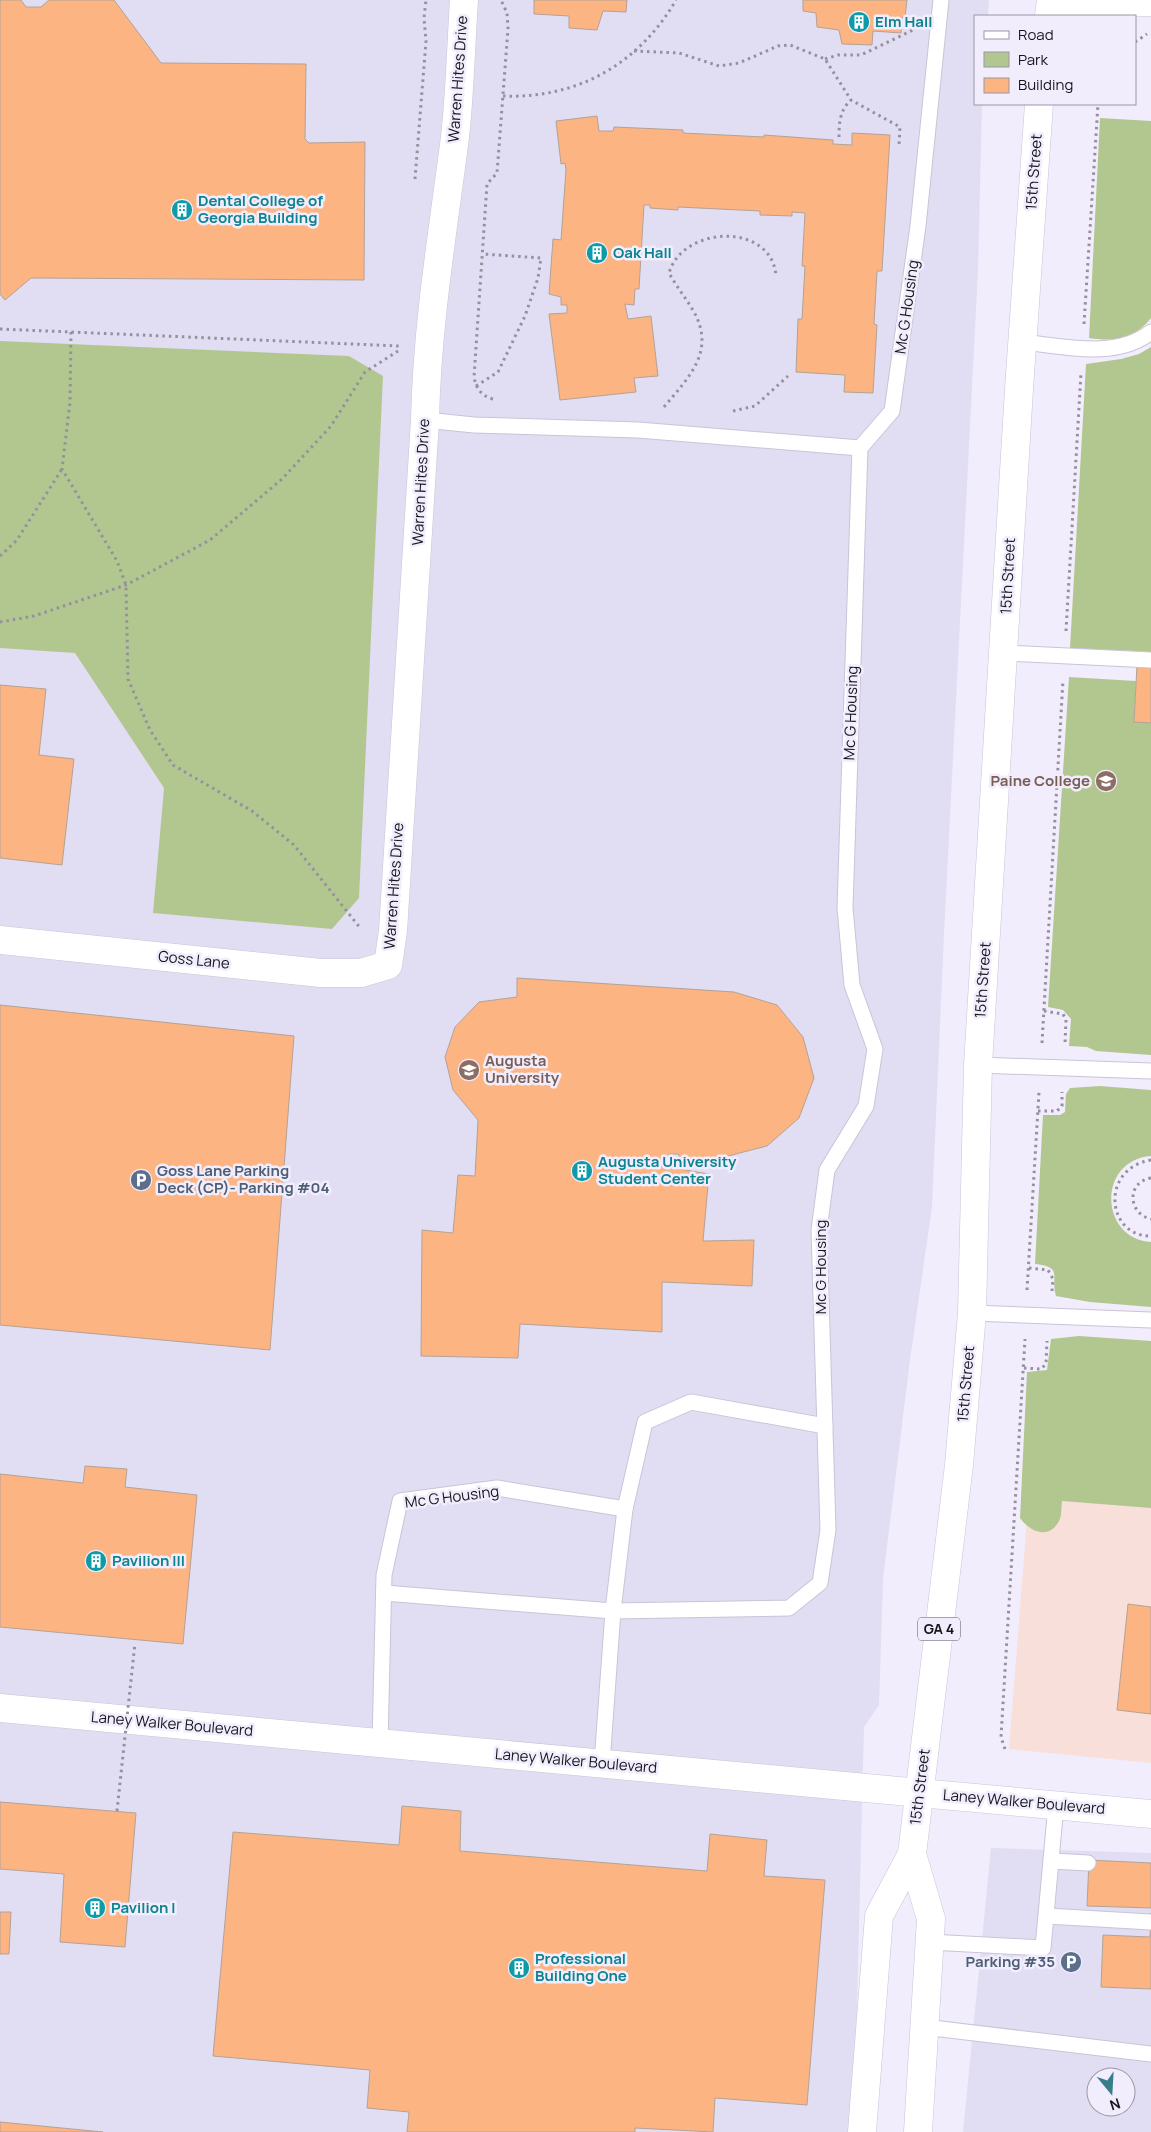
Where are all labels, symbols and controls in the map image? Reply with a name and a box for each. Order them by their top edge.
building icon: Elm Hall [847,10,871,34]
place label: Elm Hall [875,11,932,32]
street label: Warren Hites Drive [443,15,472,143]
legend [974,15,1136,105]
text: Road [1018,24,1054,45]
text: Park [1018,49,1048,70]
text: Building [1018,74,1073,95]
street label: 15th Street [1020,133,1047,211]
place label: Dental College of Georgia Building [198,190,323,228]
building icon: Dental College of Georgia Building [170,198,194,222]
building icon: Oak Hall [585,241,609,265]
place label: Oak Hall [613,242,672,263]
street label: Mc G Housing [890,259,923,355]
street label: Warren Hites Drive [407,418,434,546]
street label: 15th Street [995,537,1020,615]
street label: Mc G Housing [838,665,863,761]
school or university icon: Paine College [1094,769,1118,793]
place label: Paine College [990,770,1090,791]
street label: Warren Hites Drive [379,822,408,950]
street label: 15th Street [969,941,996,1019]
street label: Goss Lane [157,945,231,974]
place label: Augusta University [485,1050,560,1088]
school or university icon: Augusta University [457,1058,481,1082]
place label: Augusta University Student Center [598,1151,737,1189]
building icon: Augusta University Student Center [570,1159,594,1183]
place label: Goss Lane Parking Deck (CP)- Parking #04 [157,1160,330,1198]
parking icon: Goss Lane Parking Deck (CP)- Parking #04 [129,1168,153,1192]
street label: Mc G Housing [810,1220,831,1314]
street label: 15th Street [952,1345,979,1423]
street label: Mc G Housing [404,1480,500,1513]
building icon: Pavilion III [84,1549,108,1573]
place label: Pavilion III [112,1550,185,1571]
road number: GA 4 [918,1618,960,1640]
street label: Laney Walker Boulevard [90,1706,254,1741]
street label: Laney Walker Boulevard [494,1743,658,1778]
street label: 15th Street [904,1748,935,1826]
street label: Laney Walker Boulevard [942,1784,1106,1819]
building icon: Pavilion I [83,1896,107,1920]
place label: Pavilion I [111,1897,176,1918]
place label: Professional Building One [535,1948,627,1986]
parking icon: Parking #35 [1059,1950,1083,1974]
place label: Parking #35 [966,1951,1055,1972]
building icon: Professional Building One [507,1956,531,1980]
north arrow [1086,2067,1136,2117]
text: N [1107,2094,1123,2115]

